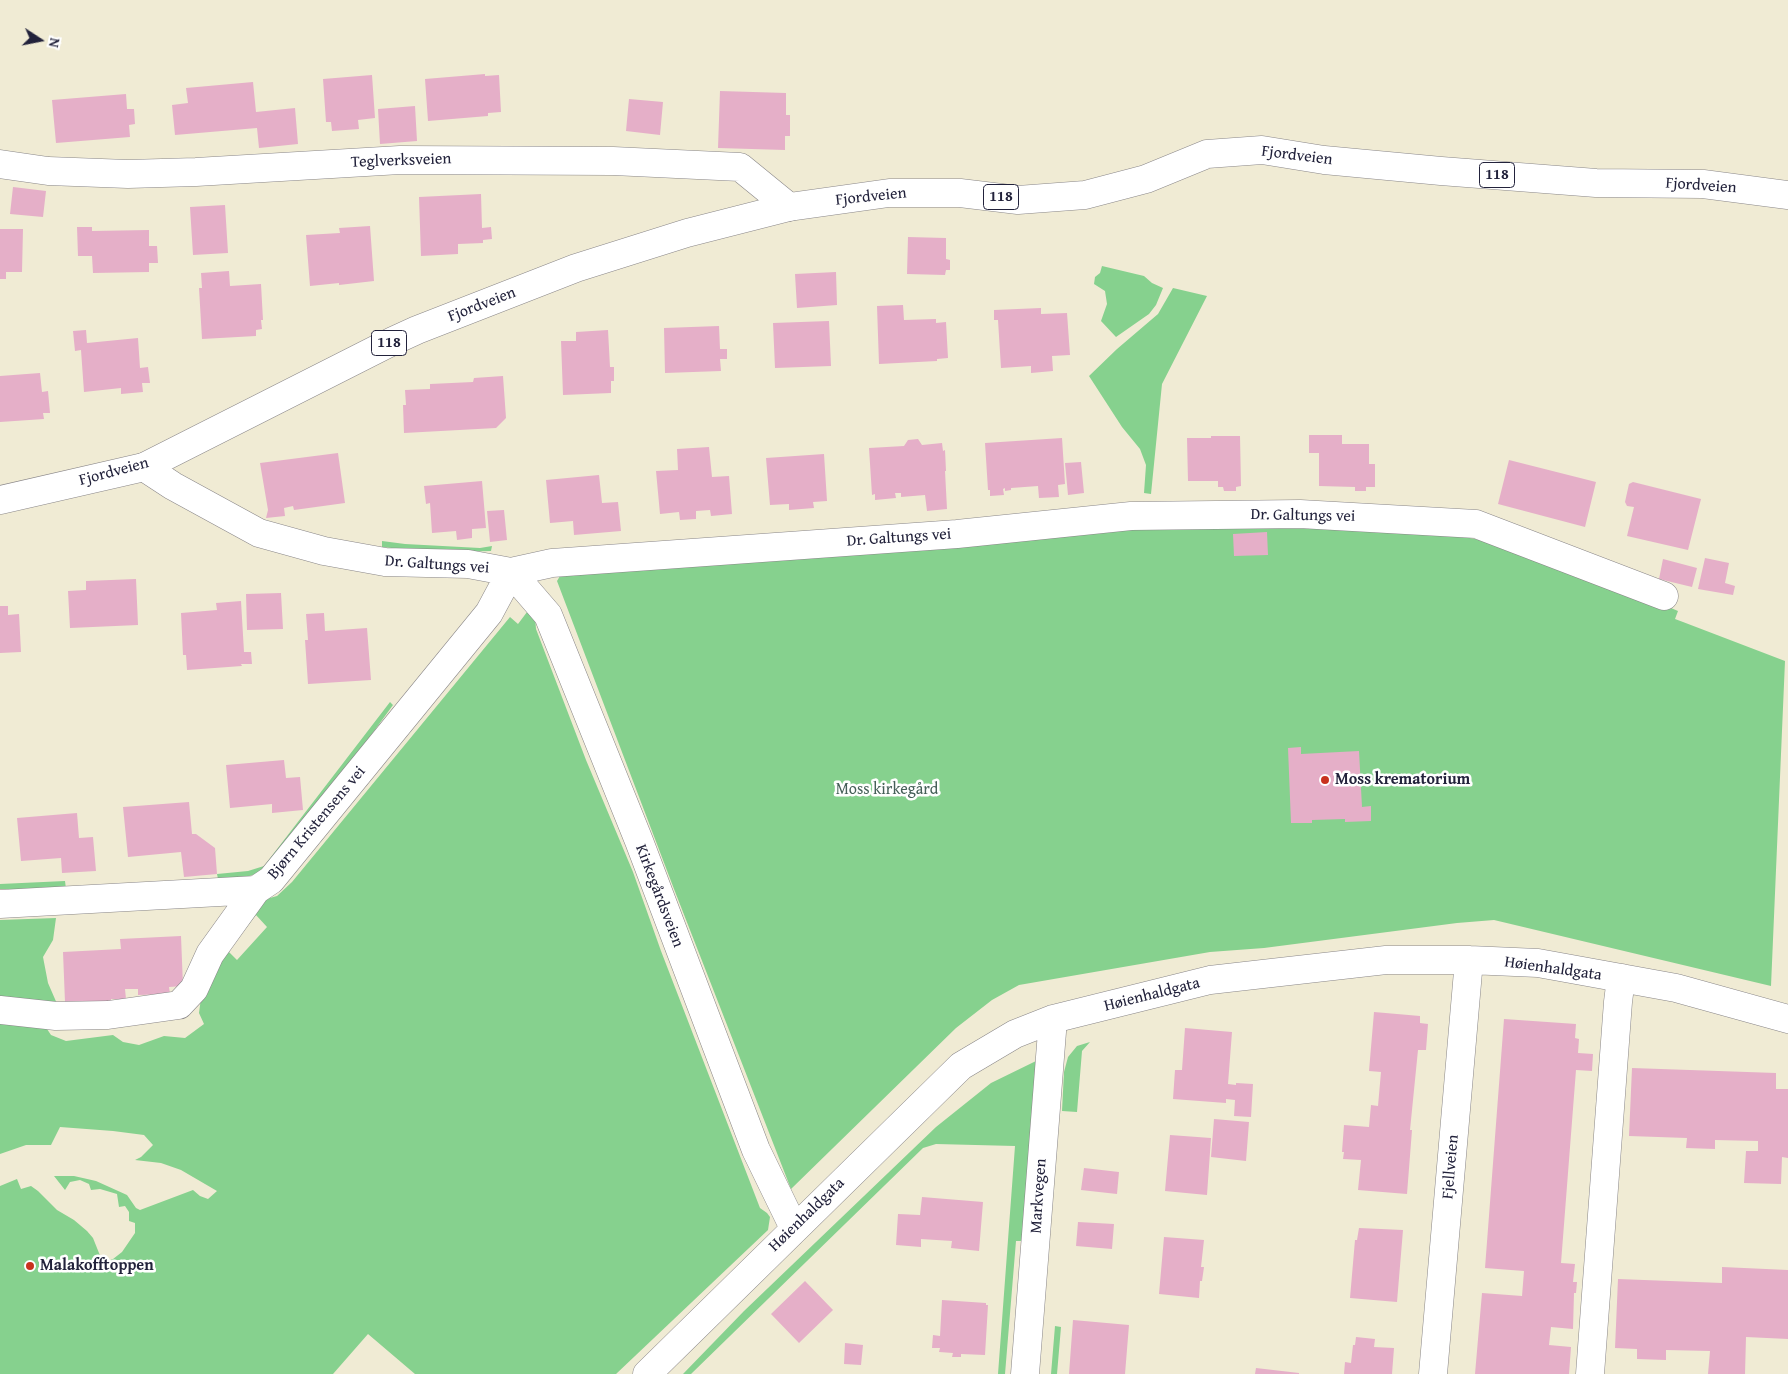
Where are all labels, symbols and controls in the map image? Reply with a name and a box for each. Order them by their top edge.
north arrow [15,15,65,65]
text: N [44,36,65,49]
street label: Fjordveien [1260,142,1334,170]
street label: Teglverksveien [350,150,452,172]
road number: 118 [1480,162,1514,188]
street label: Fjordveien [1665,174,1737,198]
street label: Fjordveien [835,184,907,210]
road number: 118 [984,184,1018,210]
street label: Fjordveien [445,283,519,327]
road number: 118 [372,330,406,356]
street label: Fjordveien [77,453,151,491]
street label: Dr. Galtungs vei [1250,505,1356,527]
street label: Dr. Galtungs vei [846,525,952,551]
street label: Dr. Galtungs vei [384,552,490,578]
street label: Bjørn Kristensens vei [264,762,370,884]
place label: Moss krematorium [1335,770,1470,790]
marker: Moss krematorium [1319,774,1331,786]
park label: Moss kirkegård [836,780,938,800]
street label: Kirkegårdsveien [631,842,687,950]
street label: Høienhaldgata [1503,953,1603,985]
street label: Høienhaldgata [1102,974,1202,1016]
street label: Fjellveien [1439,1134,1463,1200]
street label: Markvegen [1027,1158,1051,1234]
street label: Høienhaldgata [765,1174,849,1256]
place label: Malakofftoppen [40,1256,154,1276]
marker: Malakofftoppen [24,1260,36,1272]

